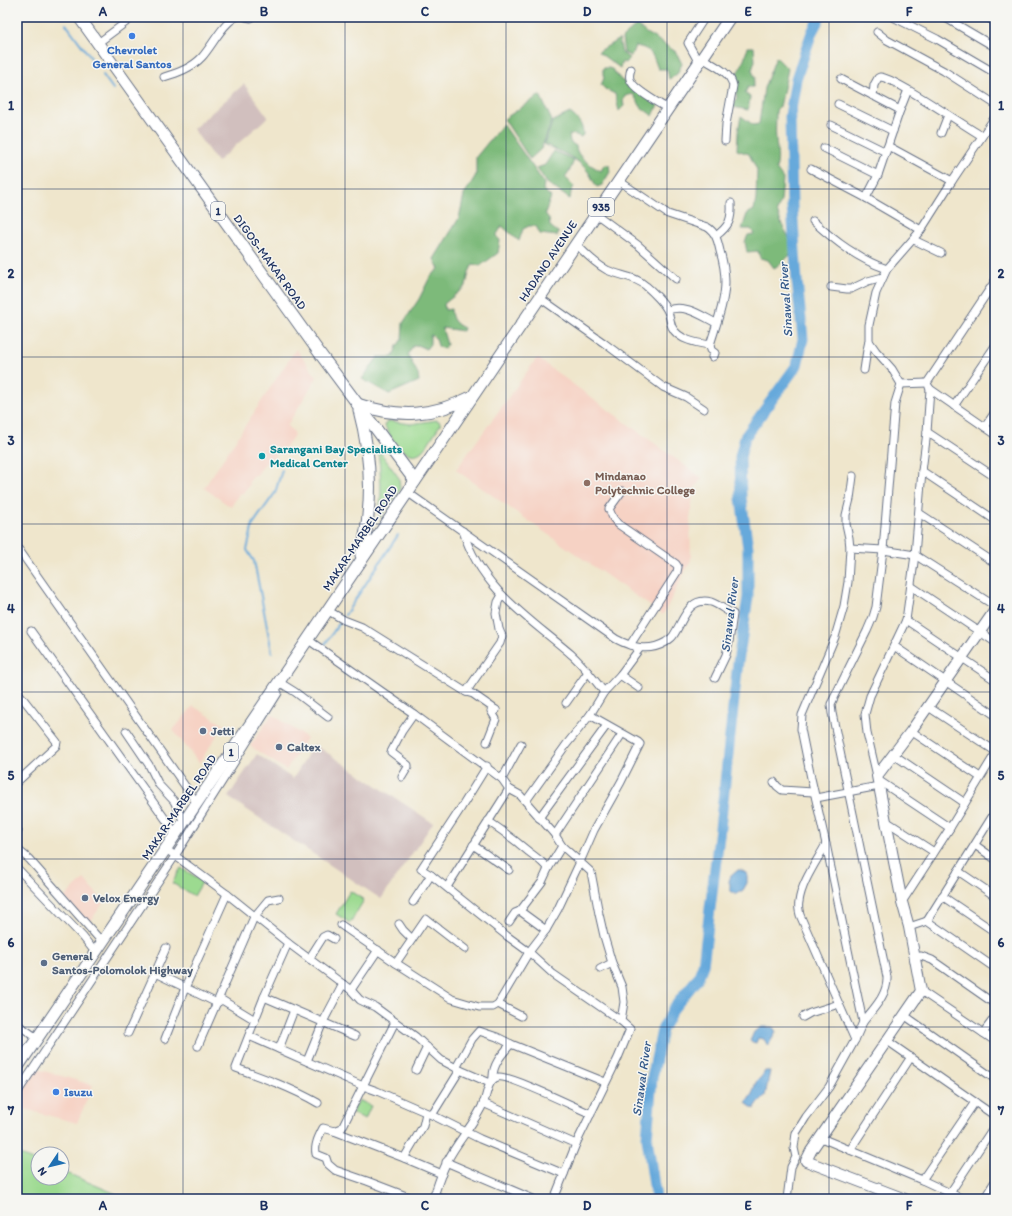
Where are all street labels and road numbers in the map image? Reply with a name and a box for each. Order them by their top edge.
road number: 935 [588,198,614,216]
road number: 1 [211,202,225,220]
street label: DIGOS-MAKAR ROAD [231,212,310,313]
street label: HADANO AVENUE [516,218,580,304]
street label: MAKAR-MARBEL ROAD [320,483,401,593]
road number: 1 [224,743,238,761]
street label: MAKAR-MARBEL ROAD [139,752,220,862]

